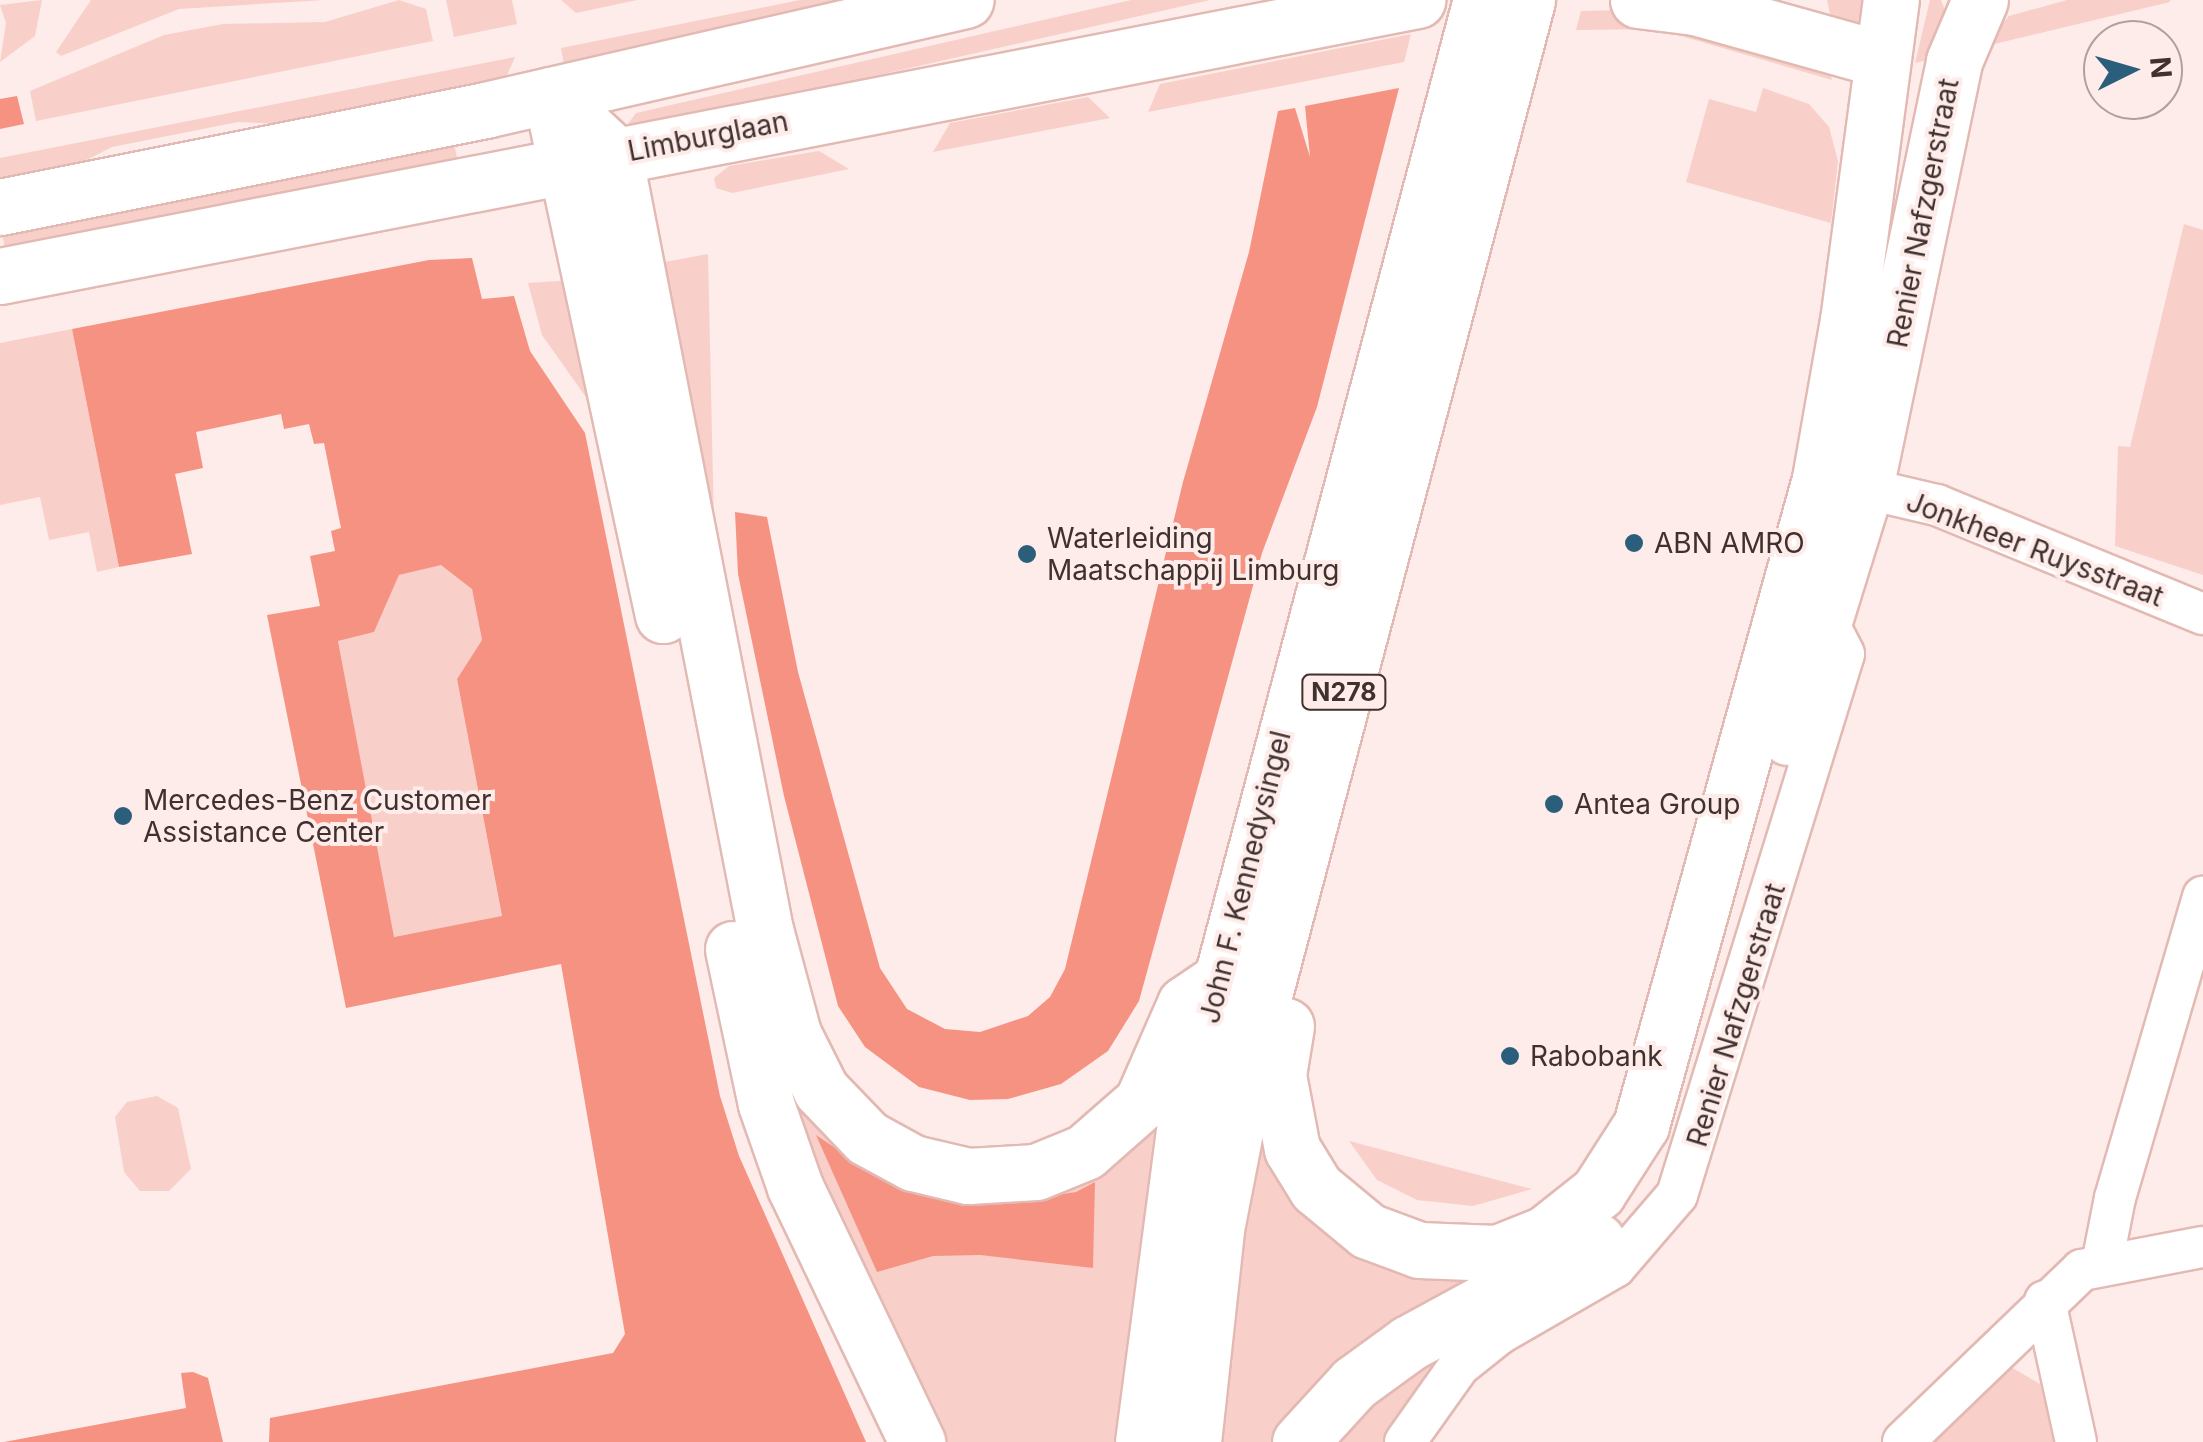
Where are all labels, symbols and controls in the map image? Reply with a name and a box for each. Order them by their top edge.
north arrow [2083,20,2183,120]
text: N [2143,55,2179,80]
street label: Renier Nafzgerstraat [1880,76,1966,350]
street label: Limburglaan [625,104,791,168]
street label: Jonkheer Ruysstraat [1902,484,2168,614]
place label: Waterleiding Maatschappij Limburg [1047,521,1339,587]
place label: ABN AMRO [1654,526,1805,560]
marker: ABN AMRO [1623,532,1645,554]
marker: Waterleiding Maatschappij Limburg [1016,543,1038,565]
road number: N278 [1299,672,1389,712]
street label: John F. Kennedysingel [1192,727,1298,1027]
place label: Mercedes-Benz Customer Assistance Center [143,783,492,849]
place label: Antea Group [1574,787,1740,821]
marker: Antea Group [1543,793,1565,815]
marker: Mercedes-Benz Customer Assistance Center [112,805,134,827]
street label: Renier Nafzgerstraat [1680,879,1792,1151]
place label: Rabobank [1530,1039,1663,1073]
marker: Rabobank [1499,1045,1521,1067]

